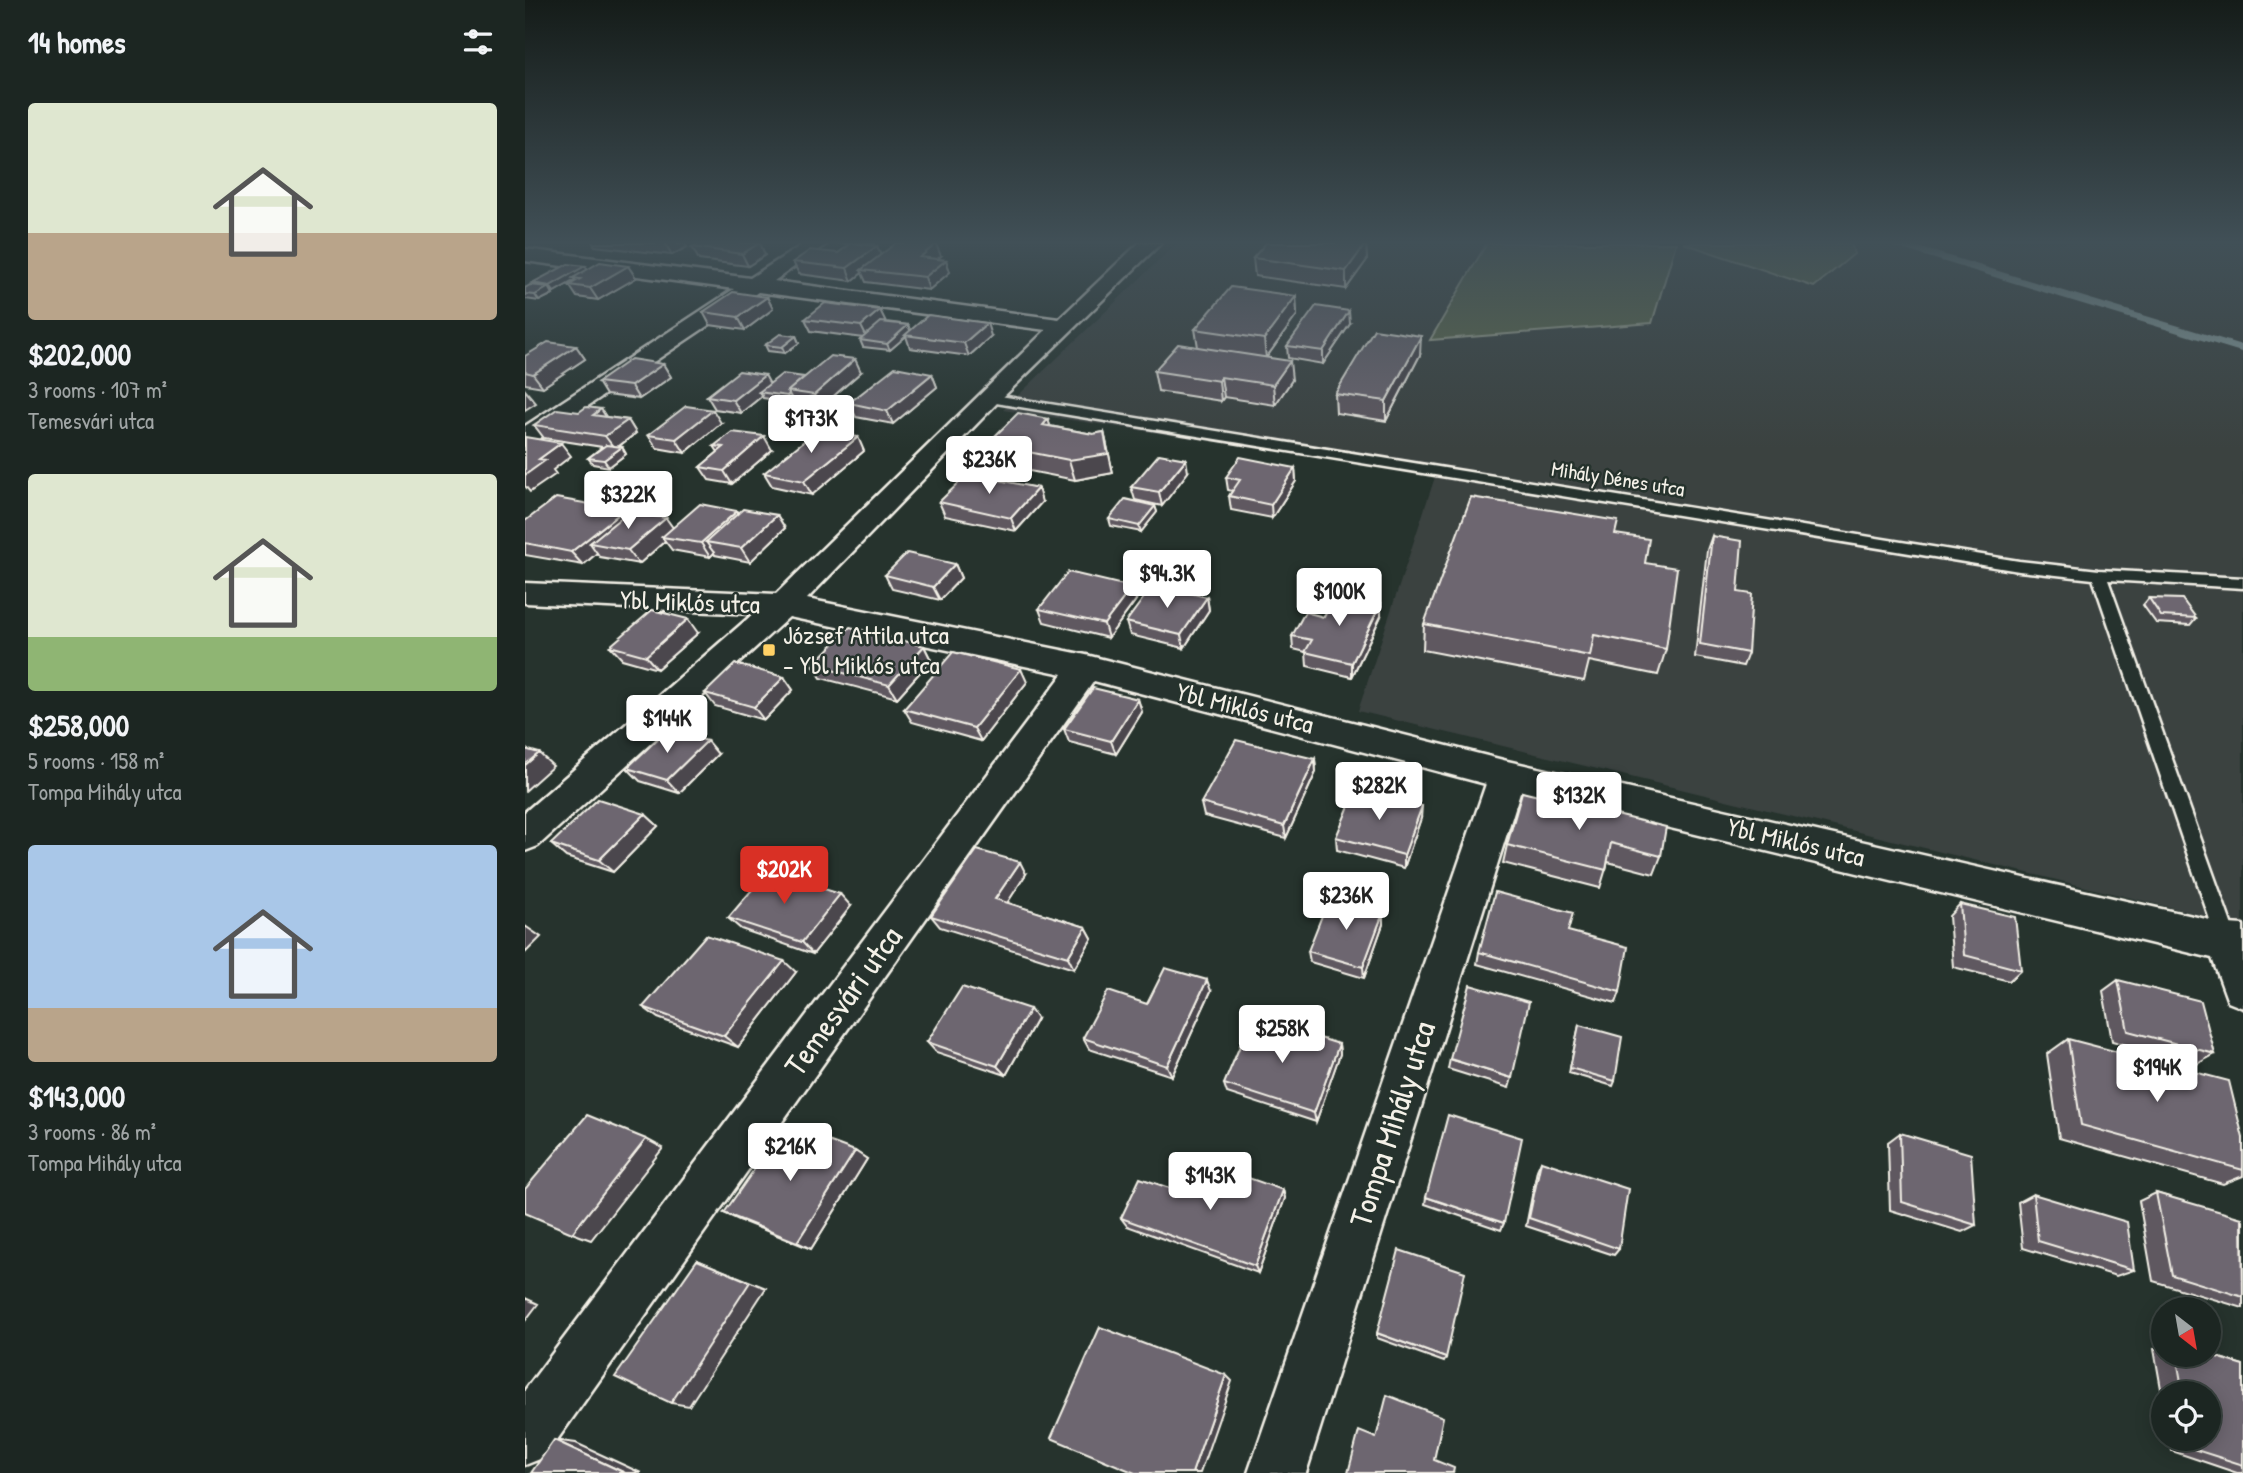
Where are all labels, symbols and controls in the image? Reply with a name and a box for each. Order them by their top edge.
text: 14 homes [28,22,126,62]
icon: filters [459,23,497,61]
icon: home [200,149,326,275]
text: $202,000 [28,334,131,374]
text: 3 rooms · 107 m² [28,374,167,405]
pin: $173K [762,396,860,455]
text: $173K [784,402,838,433]
text: Temesvári utca [28,405,154,436]
pin: $236K [940,436,1038,496]
text: $236K [962,443,1016,474]
street label: Mihály Dénes utca [1549,454,1687,503]
pin: $322K [579,472,677,531]
text: $322K [600,478,656,509]
icon: home [200,520,326,646]
pin: $94.3K [1110,550,1224,610]
text: $94.3K [1139,557,1195,588]
pin: $100K [1290,568,1388,628]
text: $100K [1313,575,1365,606]
street label: Ybl Miklós utca [619,582,761,621]
place label: József Attila utca - Ybl Miklós utca [783,617,949,682]
marker: József Attila utca - Ybl Miklós utca [761,642,777,658]
street label: Ybl Miklós utca [1173,674,1317,741]
pin: $144K [618,696,716,755]
text: $144K [642,702,692,733]
text: $258,000 [28,705,129,745]
text: 5 rooms · 158 m² [28,745,164,776]
pin: $282K [1330,762,1428,822]
text: $282K [1351,769,1407,800]
pin: $132K [1530,772,1628,832]
text: Tompa Mihály utca [28,776,182,807]
text: $132K [1552,779,1606,810]
street label: Ybl Miklós utca [1724,809,1868,874]
pin: $202K [735,846,833,906]
text: $202K [756,853,812,884]
pin: $236K [1297,872,1395,932]
text: $236K [1319,879,1373,910]
icon: home [200,891,326,1017]
street label: Temesvári utca [774,917,912,1084]
pin: $258K [1233,1006,1331,1065]
text: $258K [1255,1012,1309,1043]
street label: Tompa Mihály utca [1338,1016,1445,1232]
pin: $194K [2108,1044,2206,1104]
text: $194K [2132,1051,2182,1082]
text: $143,000 [28,1076,125,1116]
text: 3 rooms · 86 m² [28,1116,156,1147]
pin: $216K [741,1124,839,1183]
text: $216K [764,1130,816,1161]
text: Tompa Mihály utca [28,1147,182,1178]
pin: $143K [1161,1152,1259,1212]
text: $143K [1185,1159,1235,1190]
north arrow [2151,1297,2221,1367]
map controls [2151,1297,2221,1451]
button: locate [2151,1381,2221,1451]

